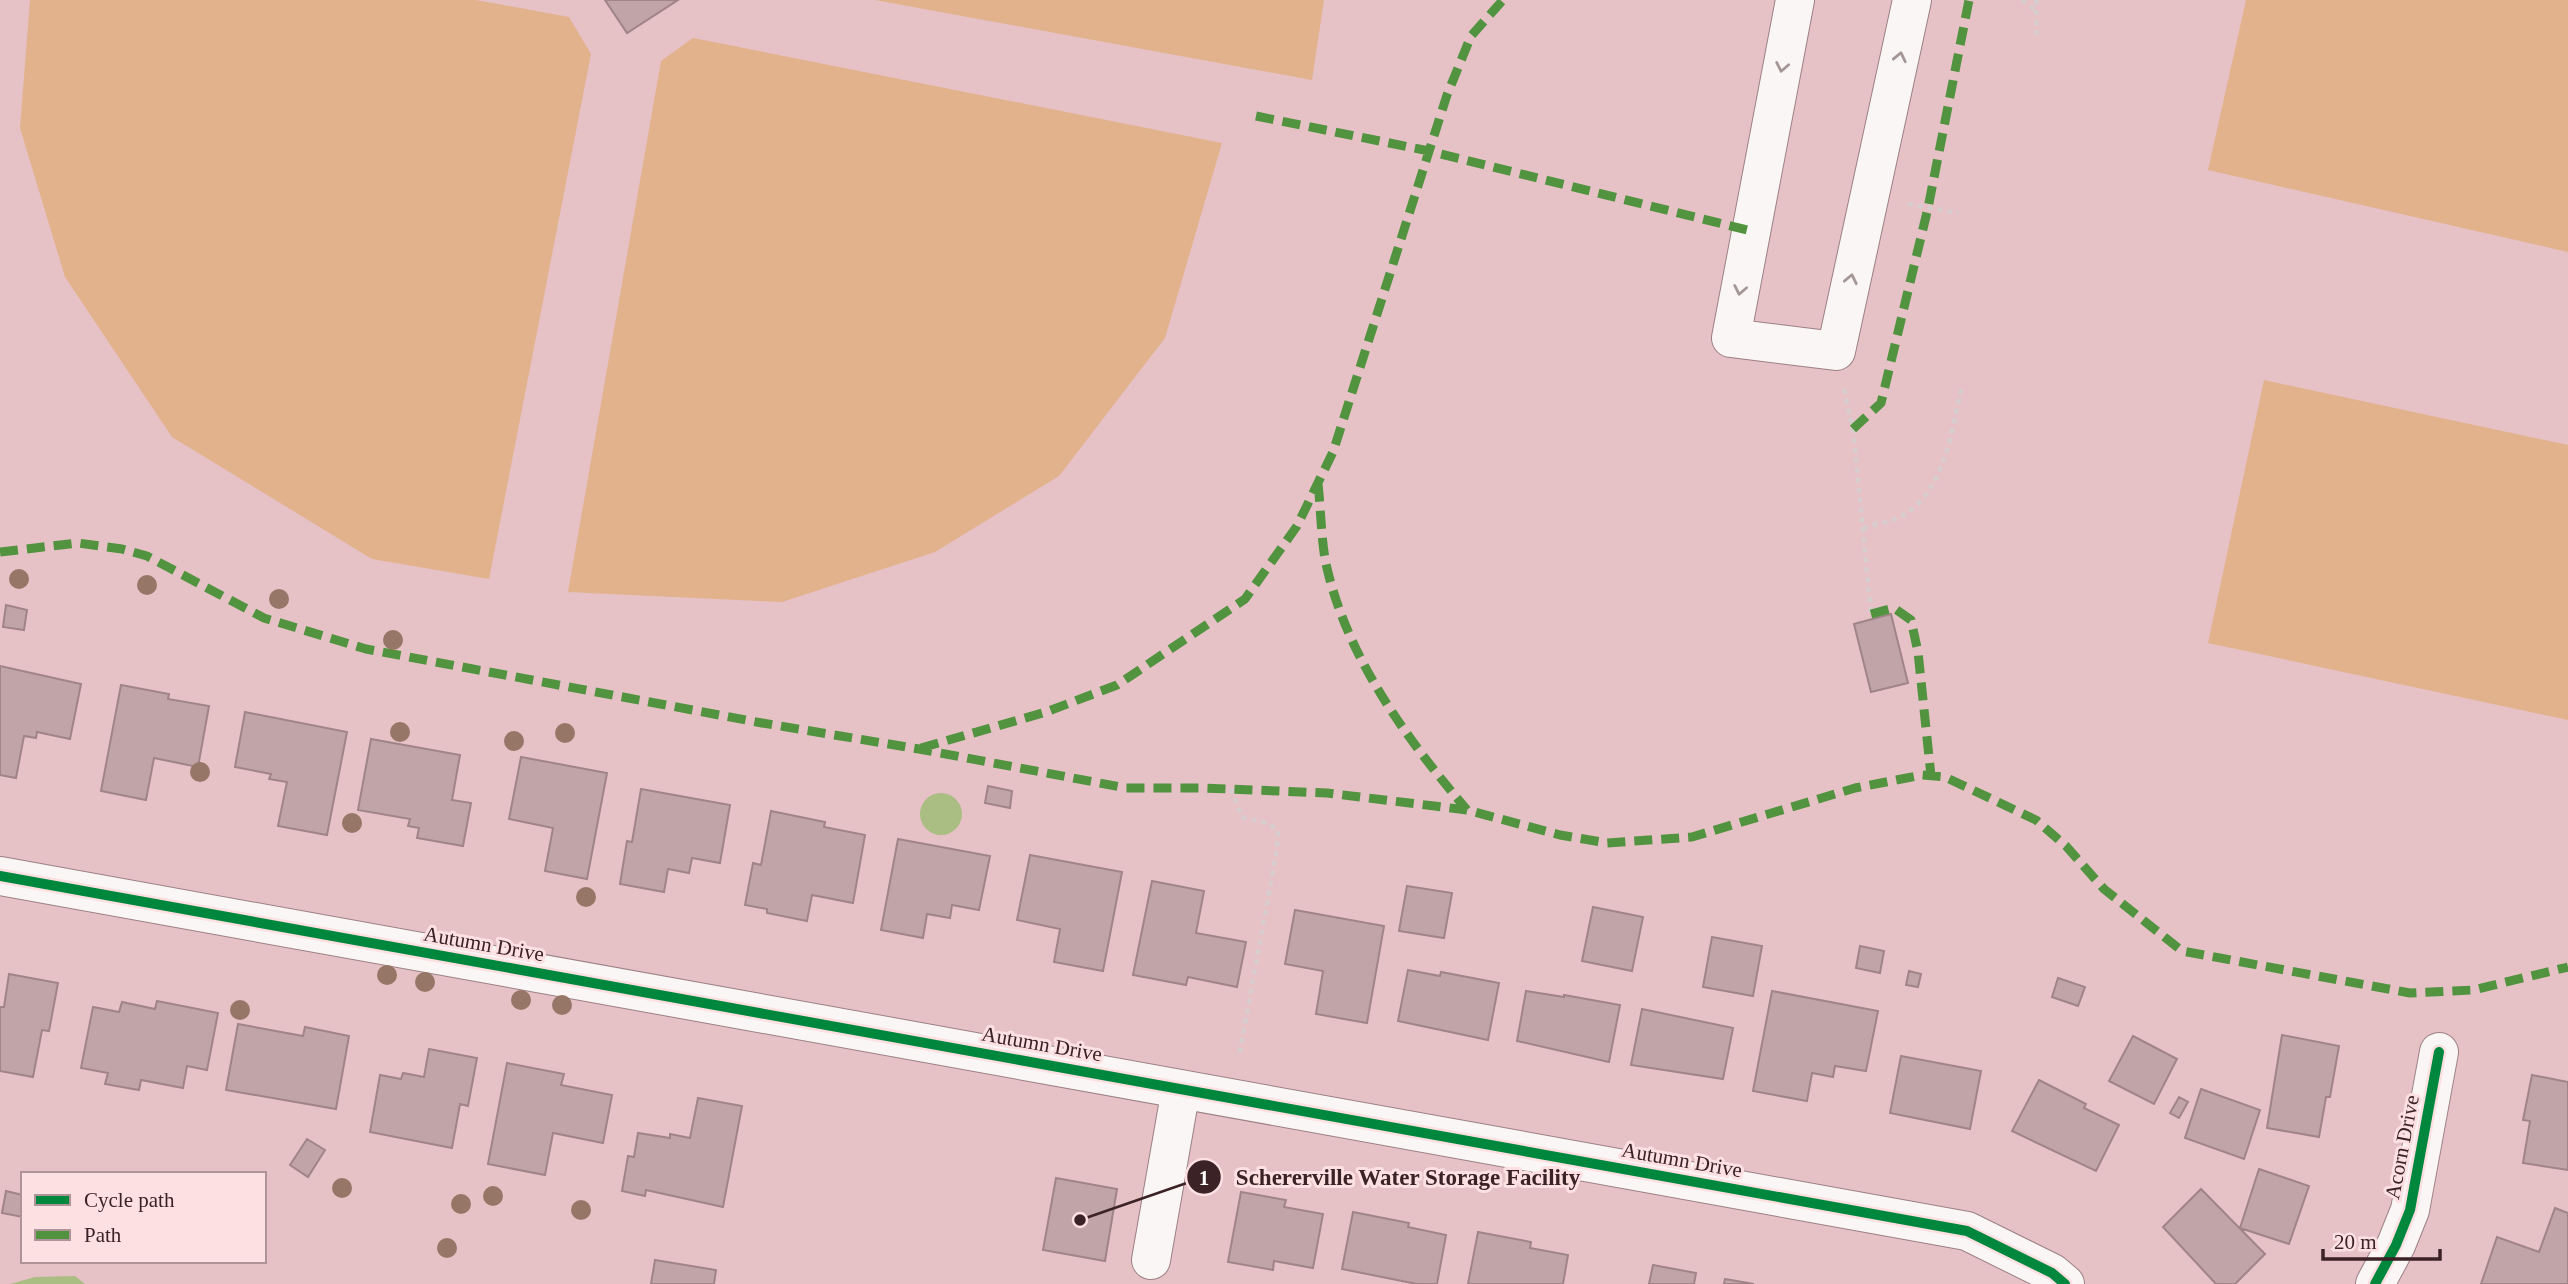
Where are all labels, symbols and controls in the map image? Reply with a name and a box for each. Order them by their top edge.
one-way arrow [1891,51,1906,63]
one-way arrow [1776,61,1791,73]
one-way arrow [1843,273,1858,285]
one-way arrow [1733,284,1748,296]
street label: Autumn Drive [422,922,546,966]
street label: Autumn Drive [980,1022,1104,1066]
street label: Acorn Drive [2380,1093,2424,1201]
street label: Autumn Drive [1620,1138,1744,1182]
callout: Schererville Water Storage Facility [1187,1155,1595,1199]
text: Schererville Water Storage Facility [1236,1165,1581,1190]
text: 1 [1199,1166,1209,1190]
legend [21,1172,266,1263]
text: Cycle path [84,1188,175,1212]
scale bar [2323,1218,2440,1262]
text: Path [84,1223,122,1247]
text: 20 m [2334,1230,2377,1254]

